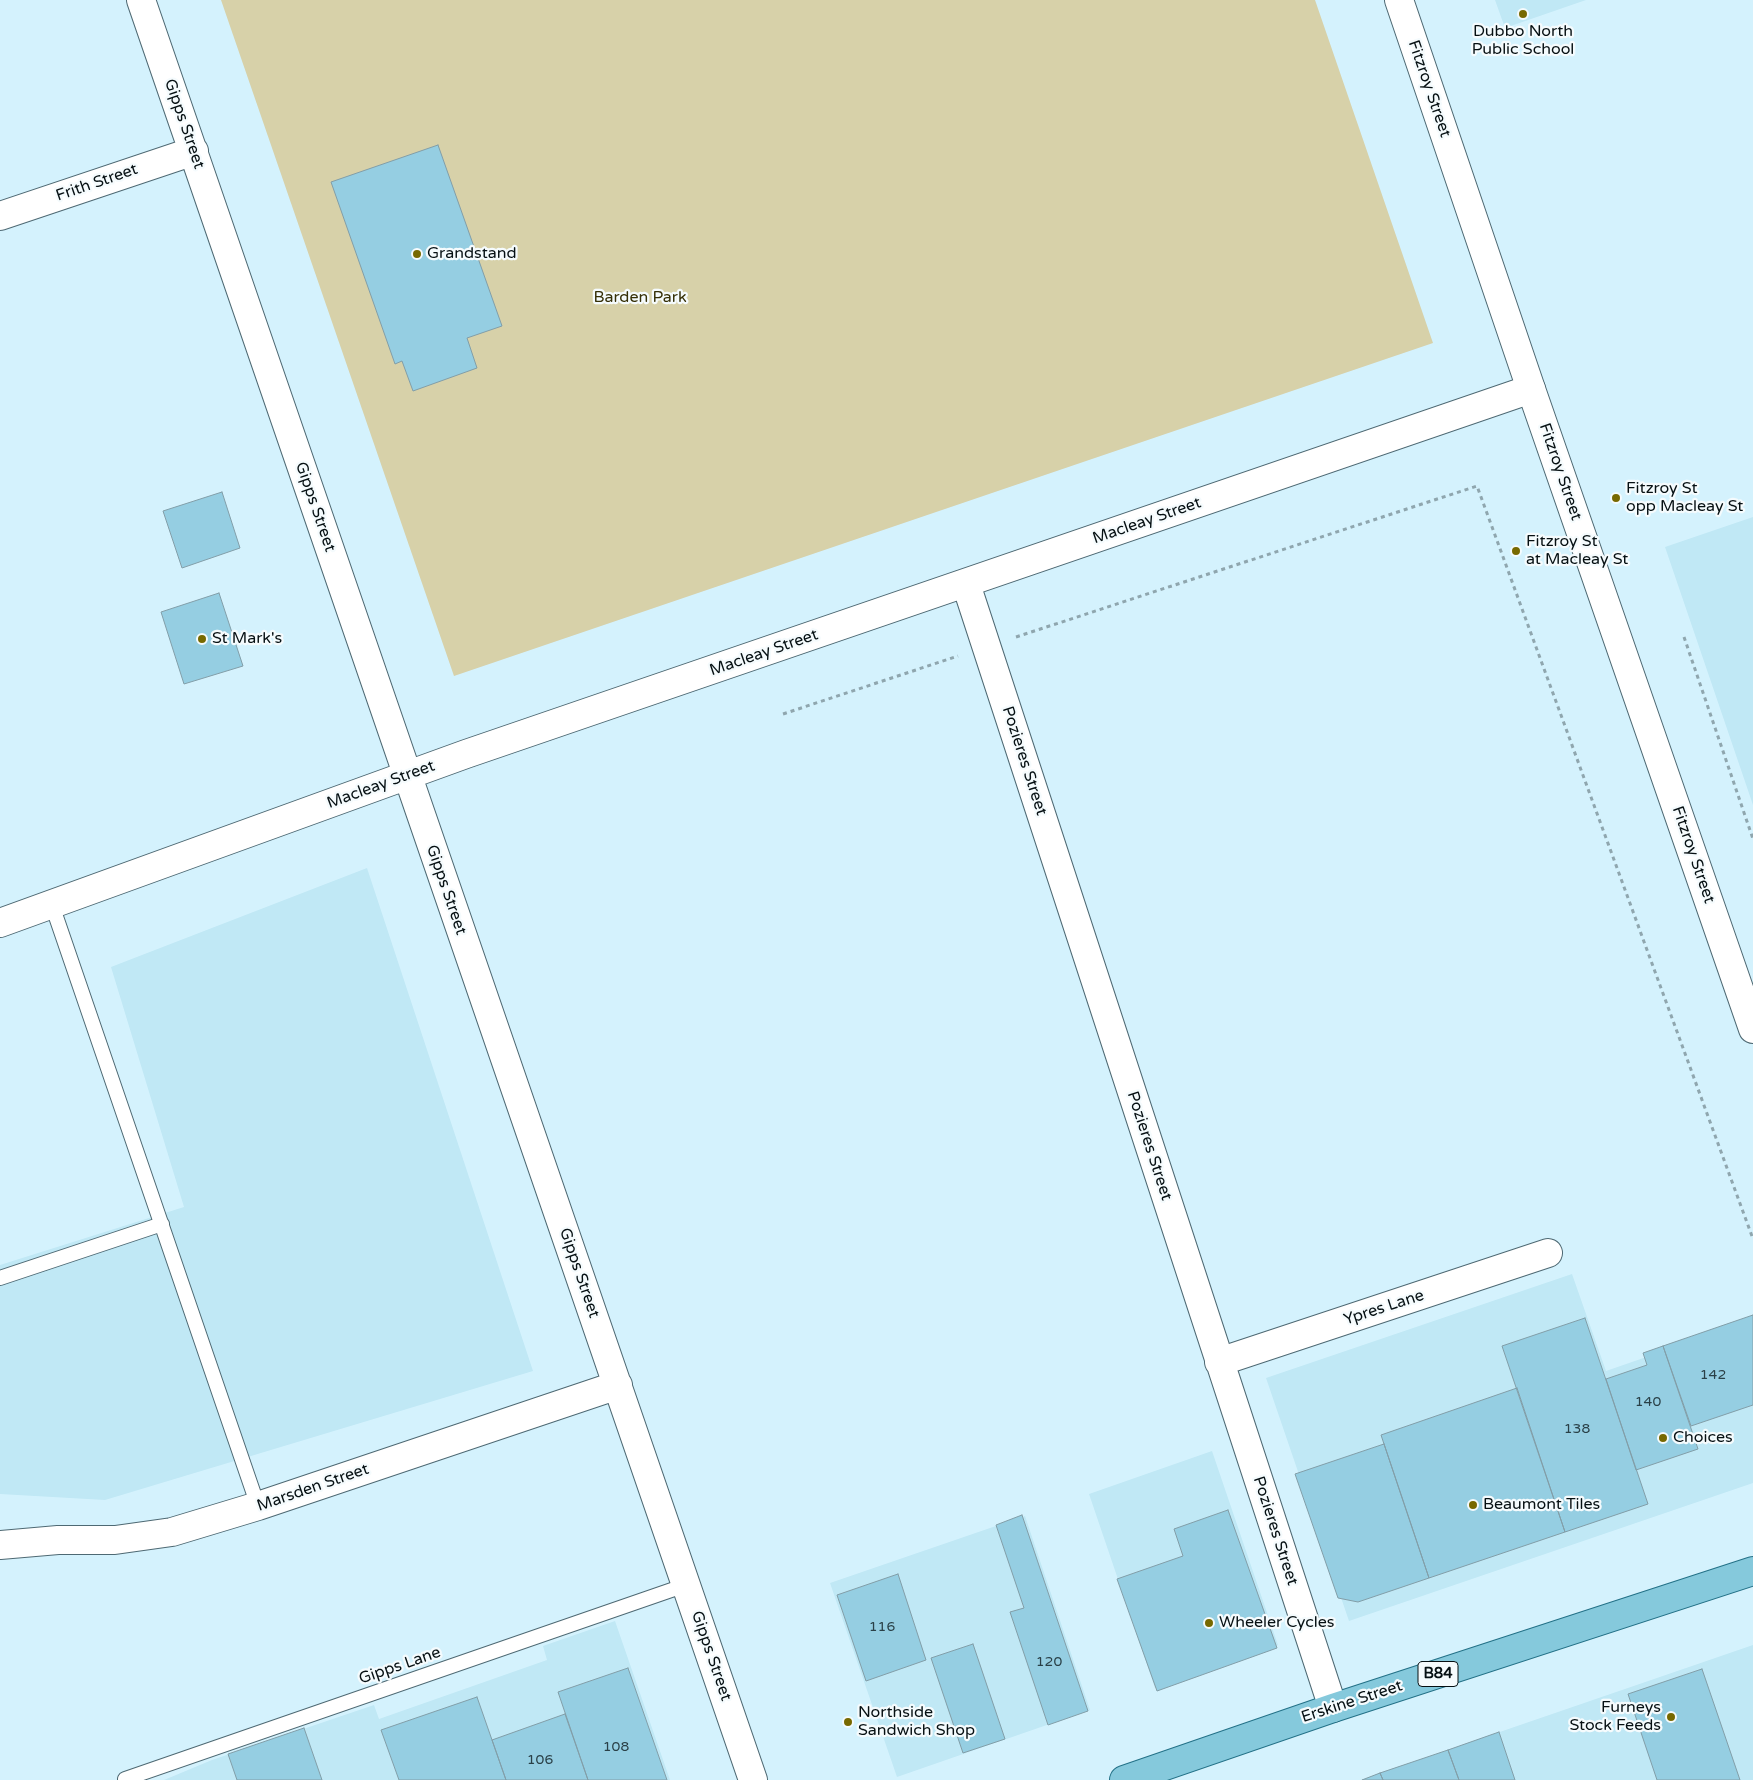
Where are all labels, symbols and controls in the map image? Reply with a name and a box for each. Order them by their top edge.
marker: Dubbo North Public School [1517,8,1529,20]
place label: Dubbo North Public School [1472,22,1574,60]
street label: Fitzroy Street [1403,38,1455,140]
street label: Gipps Street [160,77,208,171]
street label: Frith Street [54,160,140,206]
place label: Grandstand [427,244,517,264]
marker: Grandstand [411,248,423,260]
park label: Barden Park [593,288,687,308]
street label: Fitzroy Street [1534,421,1586,523]
street label: Gipps Street [291,460,339,554]
place label: Fitzroy St opp Macleay St [1626,479,1743,517]
marker: Fitzroy St opp Macleay St [1610,492,1622,504]
street label: Macleay Street [1090,493,1204,549]
place label: Fitzroy St at Macleay St [1526,532,1628,570]
marker: Fitzroy St at Macleay St [1510,545,1522,557]
street label: Macleay Street [707,625,821,681]
place label: St Mark's [212,629,282,649]
marker: St Mark's [196,633,208,645]
street label: Pozieres Street [997,704,1051,818]
street label: Macleay Street [324,757,438,813]
street label: Fitzroy Street [1667,804,1719,906]
street label: Gipps Street [422,843,470,937]
street label: Pozieres Street [1122,1089,1176,1203]
street label: Gipps Street [555,1226,603,1320]
street label: Ypres Lane [1342,1286,1426,1330]
house number: 142 [1700,1367,1726,1383]
house number: 140 [1635,1394,1661,1410]
house number: 138 [1564,1421,1590,1437]
place label: Choices [1673,1428,1733,1448]
marker: Choices [1657,1432,1669,1444]
street label: Marsden Street [255,1460,371,1516]
street label: Pozieres Street [1248,1474,1302,1588]
place label: Beaumont Tiles [1483,1495,1600,1515]
marker: Beaumont Tiles [1467,1499,1479,1511]
street label: Gipps Street [687,1609,735,1703]
place label: Wheeler Cycles [1219,1613,1334,1633]
marker: Wheeler Cycles [1203,1617,1215,1629]
house number: 116 [869,1619,895,1635]
street label: Gipps Lane [357,1643,443,1689]
house number: 120 [1036,1654,1062,1670]
road number: B84 [1418,1662,1458,1686]
street label: Erskine Street [1299,1677,1405,1727]
place label: Furneys Stock Feeds [1569,1698,1661,1736]
place label: Northside Sandwich Shop [858,1703,975,1741]
marker: Furneys Stock Feeds [1665,1711,1677,1723]
marker: Northside Sandwich Shop [842,1716,854,1728]
house number: 108 [603,1739,629,1755]
house number: 106 [527,1752,553,1768]

